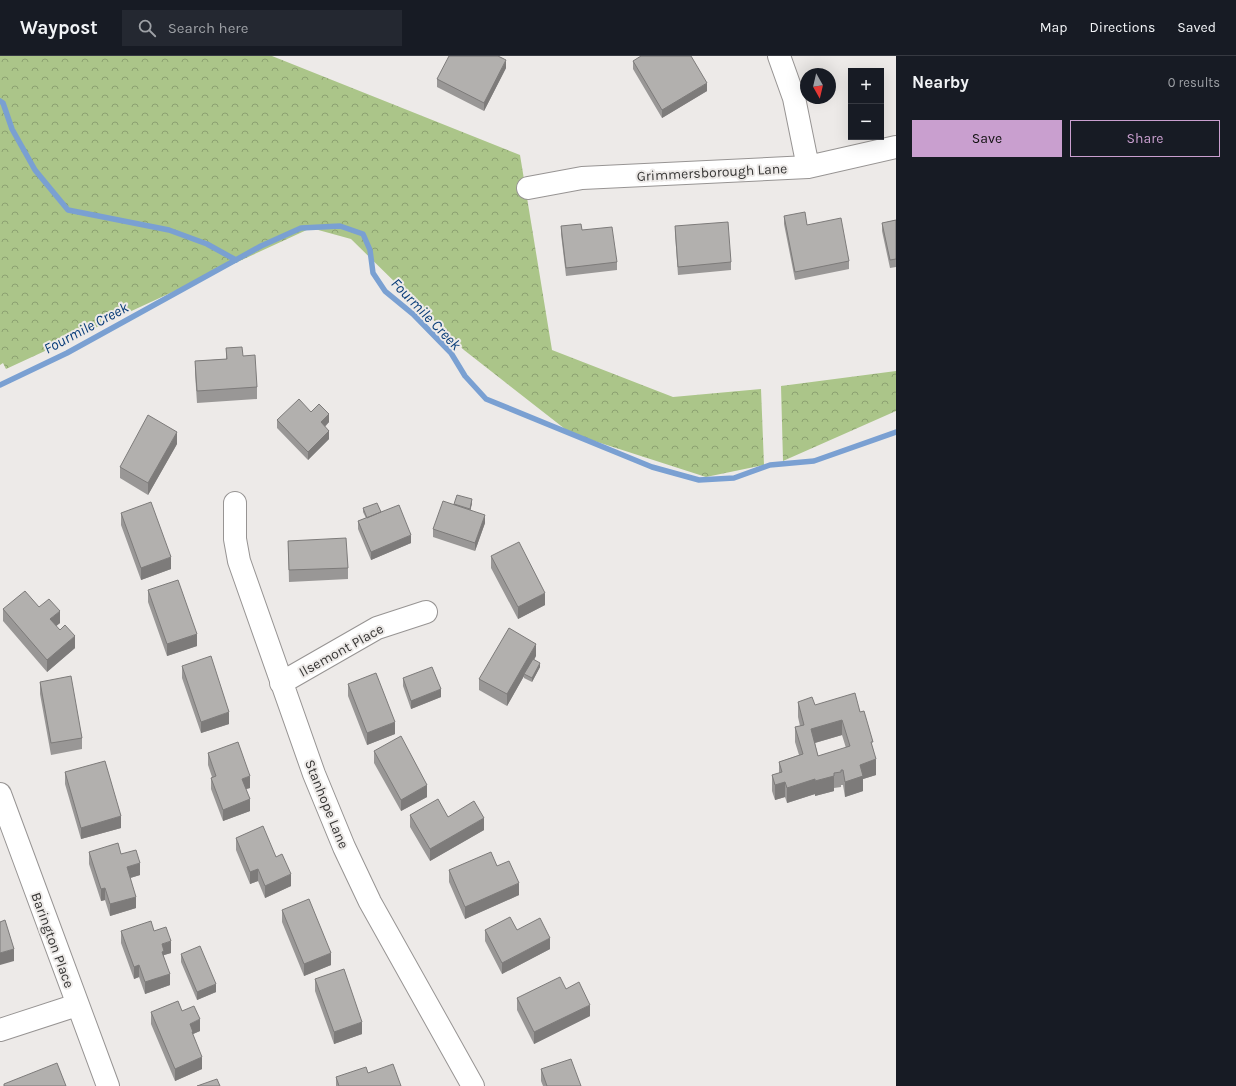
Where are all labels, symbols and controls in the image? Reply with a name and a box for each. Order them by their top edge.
search box [122,10,402,46]
text: Waypost [20,17,98,39]
icon: search [136,17,158,39]
text: Search here [168,19,248,37]
text: Map [1040,19,1068,36]
text: Directions [1090,19,1155,36]
text: Saved [1177,19,1216,36]
north arrow [800,68,836,104]
map controls [848,68,884,140]
button: + [848,68,884,104]
text: Nearby [912,72,969,92]
text: 0 results [1168,75,1220,90]
button: − [848,104,884,140]
button: Save [912,120,1062,157]
button: Share [1070,120,1220,157]
street label: Grimmersborough Lane [636,160,788,185]
water label: Fourmile Creek [387,274,465,354]
water label: Fourmile Creek [41,298,132,358]
street label: Ilsemont Place [296,620,386,681]
street label: Stanhope Lane [301,757,352,851]
street label: Barington Place [27,890,78,990]

